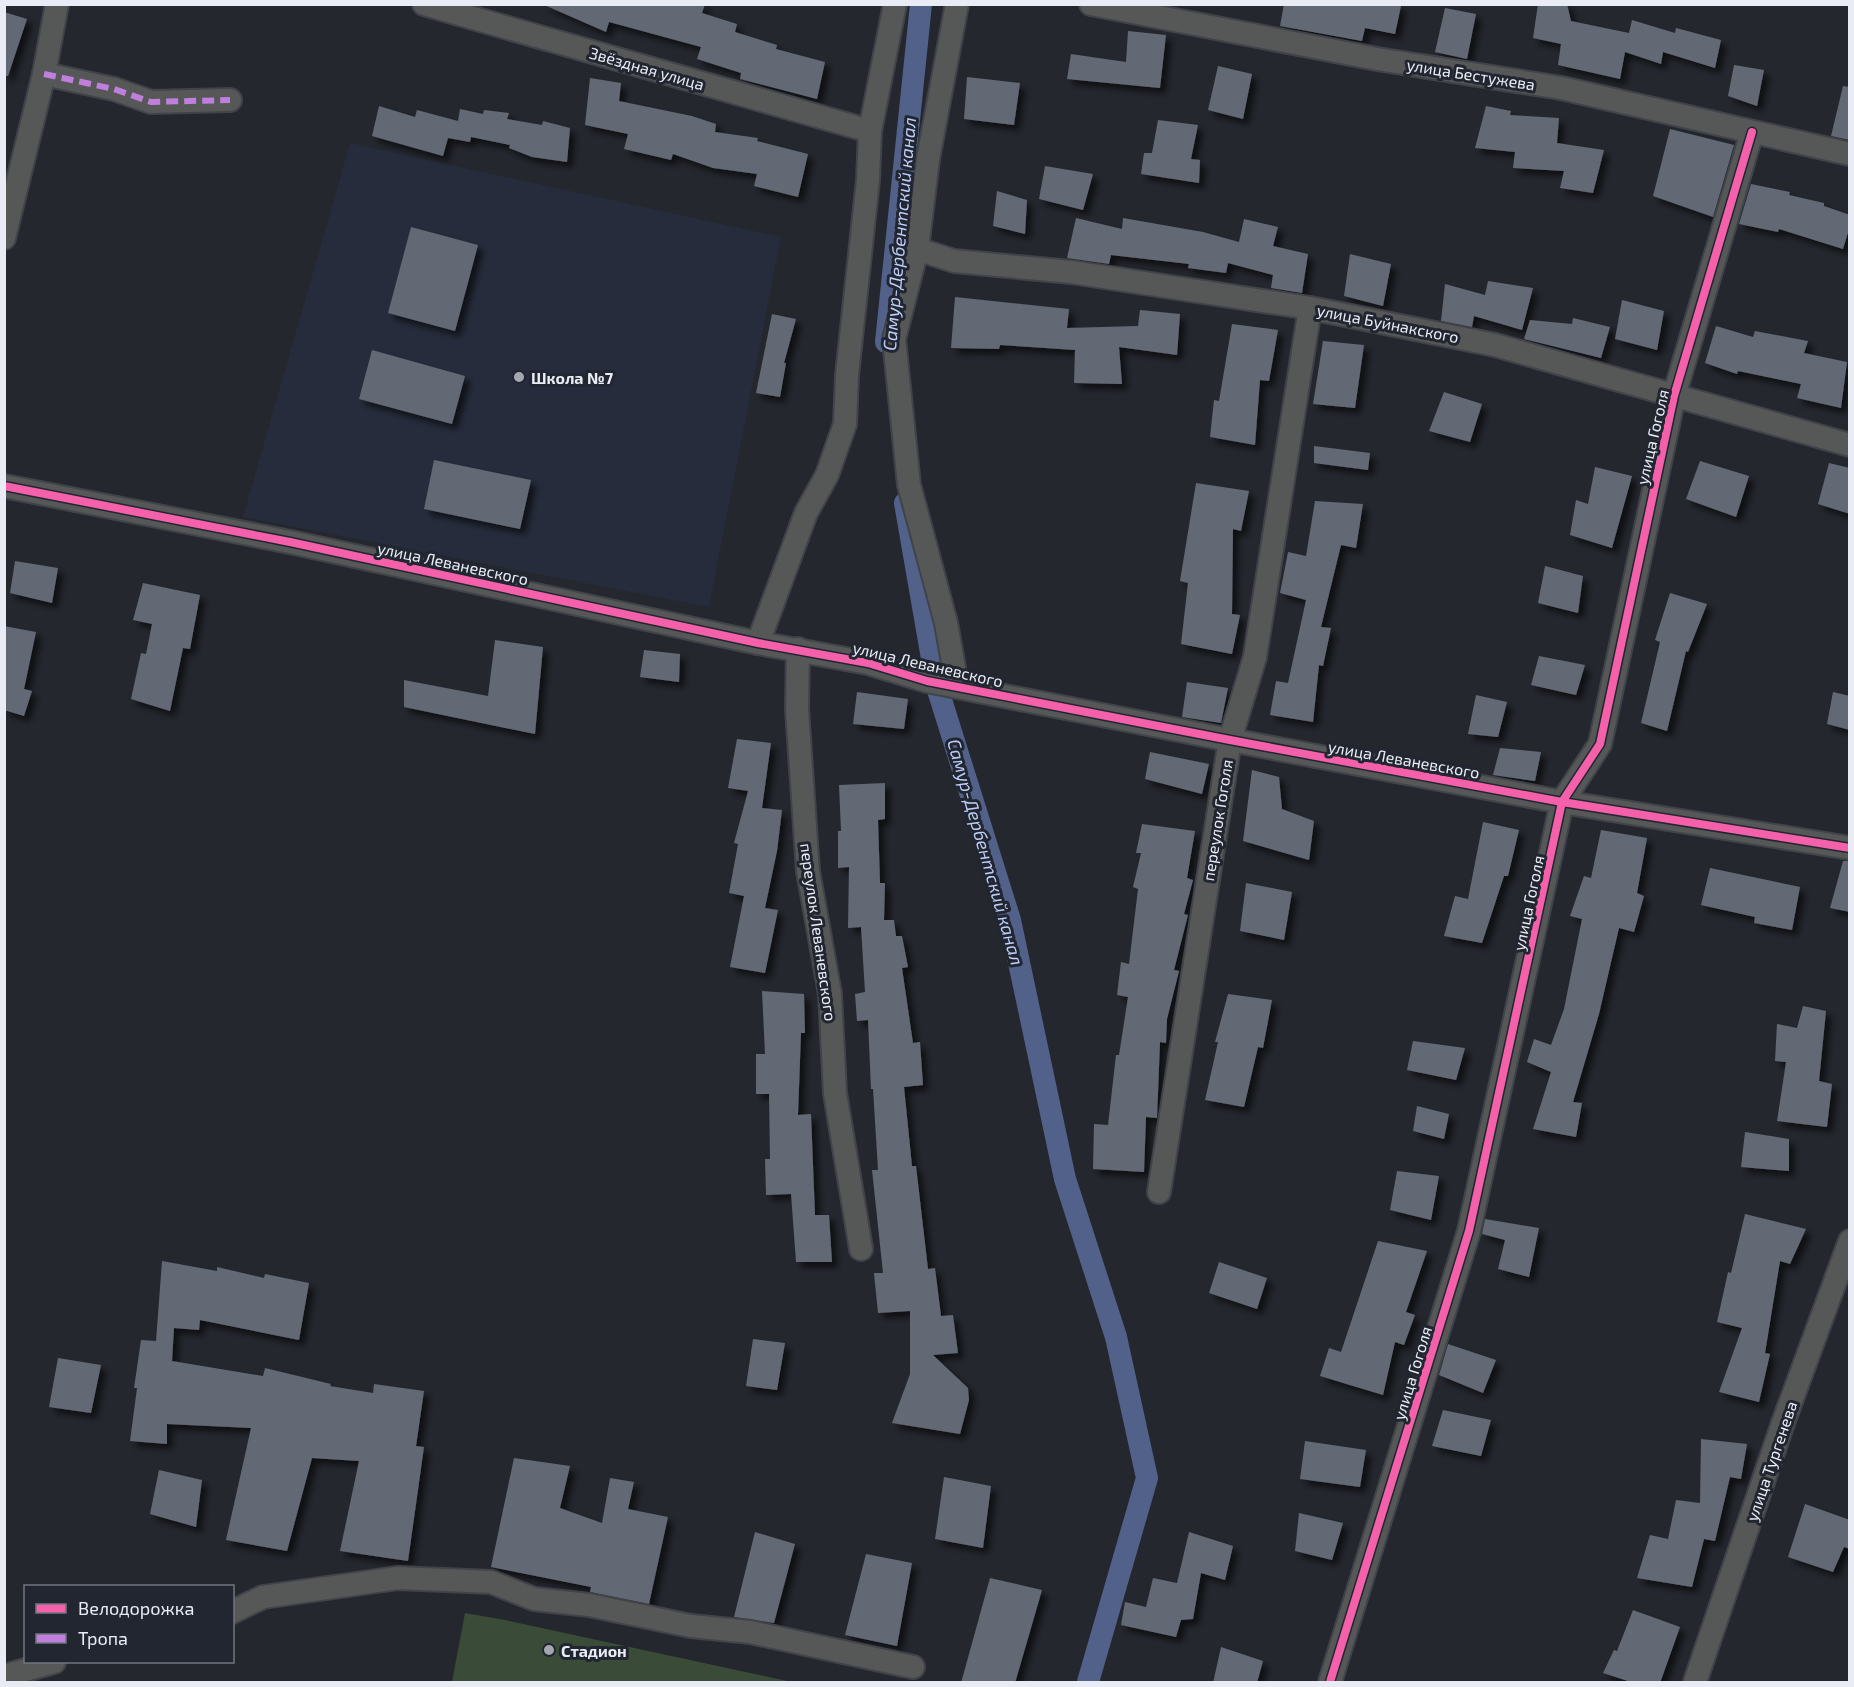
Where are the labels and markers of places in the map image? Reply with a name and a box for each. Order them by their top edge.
place label: Школа №7 [531,368,614,387]
marker: Школа №7 [512,370,526,384]
place label: Стадион [561,1641,627,1660]
marker: Стадион [542,1643,556,1657]

